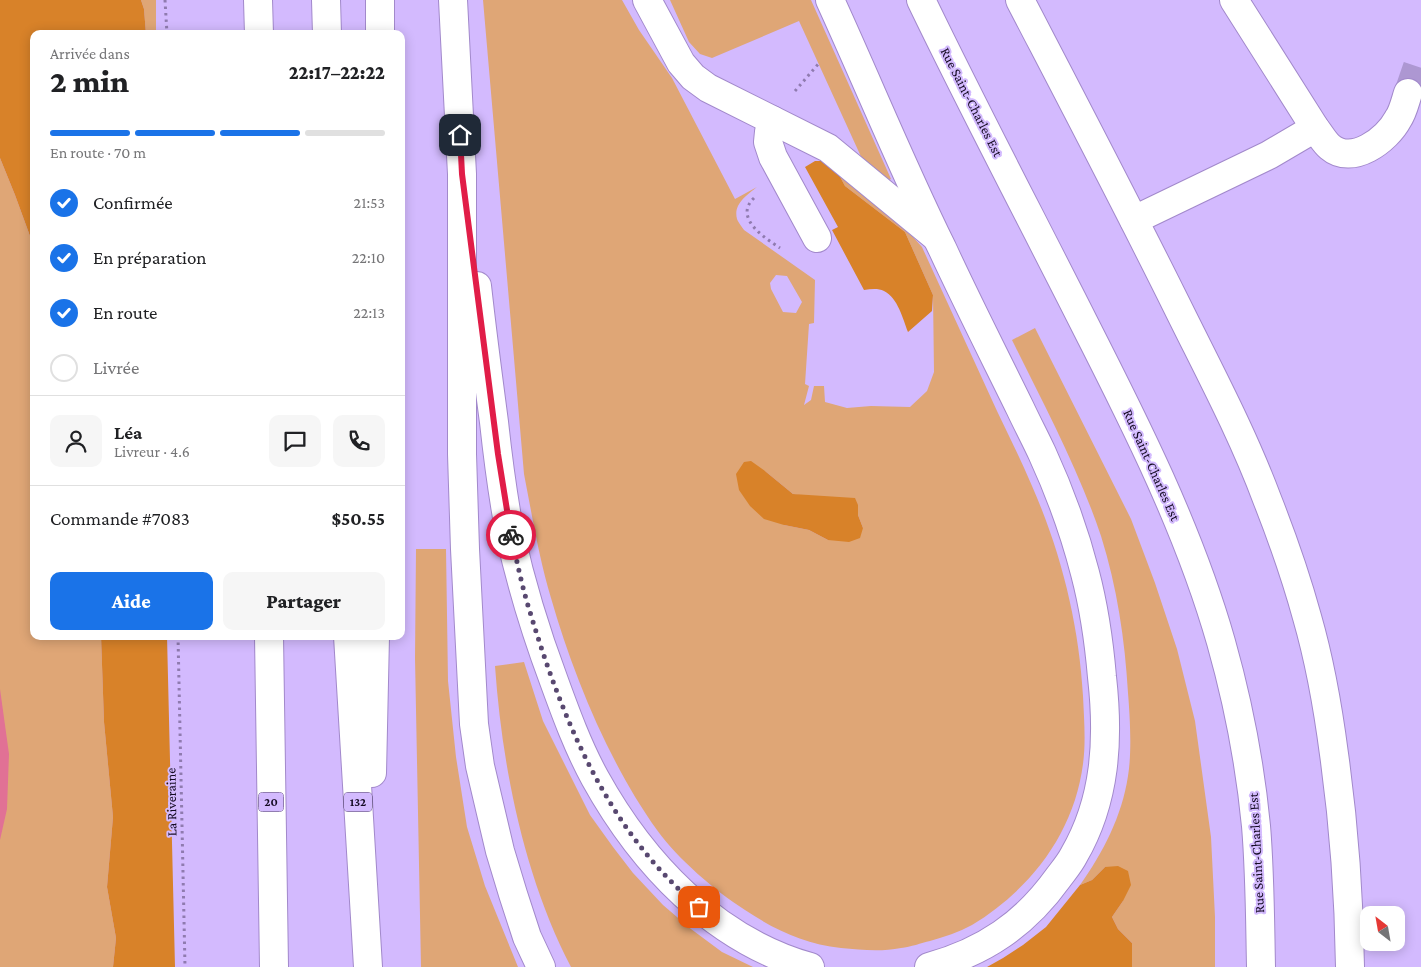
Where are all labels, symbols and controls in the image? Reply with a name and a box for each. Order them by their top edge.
text: Arrivée dans [50,45,130,62]
street label: Rue Saint-Charles Est [938,45,1007,160]
text: 22:17–22:22 [289,62,385,83]
text: 2 min [50,63,129,99]
pin [439,114,481,156]
icon: home [446,121,474,149]
text: En route · 70 m [50,144,146,161]
icon: check [50,189,78,217]
text: Confirmée [93,192,173,213]
text: 21:53 [354,194,385,211]
icon: check [50,244,78,272]
text: En préparation [93,247,207,268]
text: 22:10 [352,249,385,266]
icon: check [50,299,78,327]
text: En route [93,302,157,323]
text: 22:13 [353,304,385,321]
text: Livrée [93,357,139,378]
street label: Rue Saint-Charles Est [1120,407,1184,524]
button: person [50,415,102,467]
button: chat [269,415,321,467]
button: phone [333,415,385,467]
text: Léa [114,422,142,443]
text: Livreur · 4.6 [114,443,190,460]
text: Commande #7083 [50,508,190,529]
text: $50.55 [331,508,385,529]
courier [486,510,536,560]
icon: bike [497,521,525,549]
button: Aide [50,572,213,630]
button: Partager [223,572,385,630]
street label: La Riveraine [162,768,180,836]
road number: 20 [258,792,284,812]
road number: 132 [344,792,372,812]
street label: Rue Saint-Charles Est [1245,792,1267,914]
pin [678,886,720,928]
icon: bag [685,893,713,921]
north arrow [1360,906,1405,951]
map controls [1360,906,1405,951]

